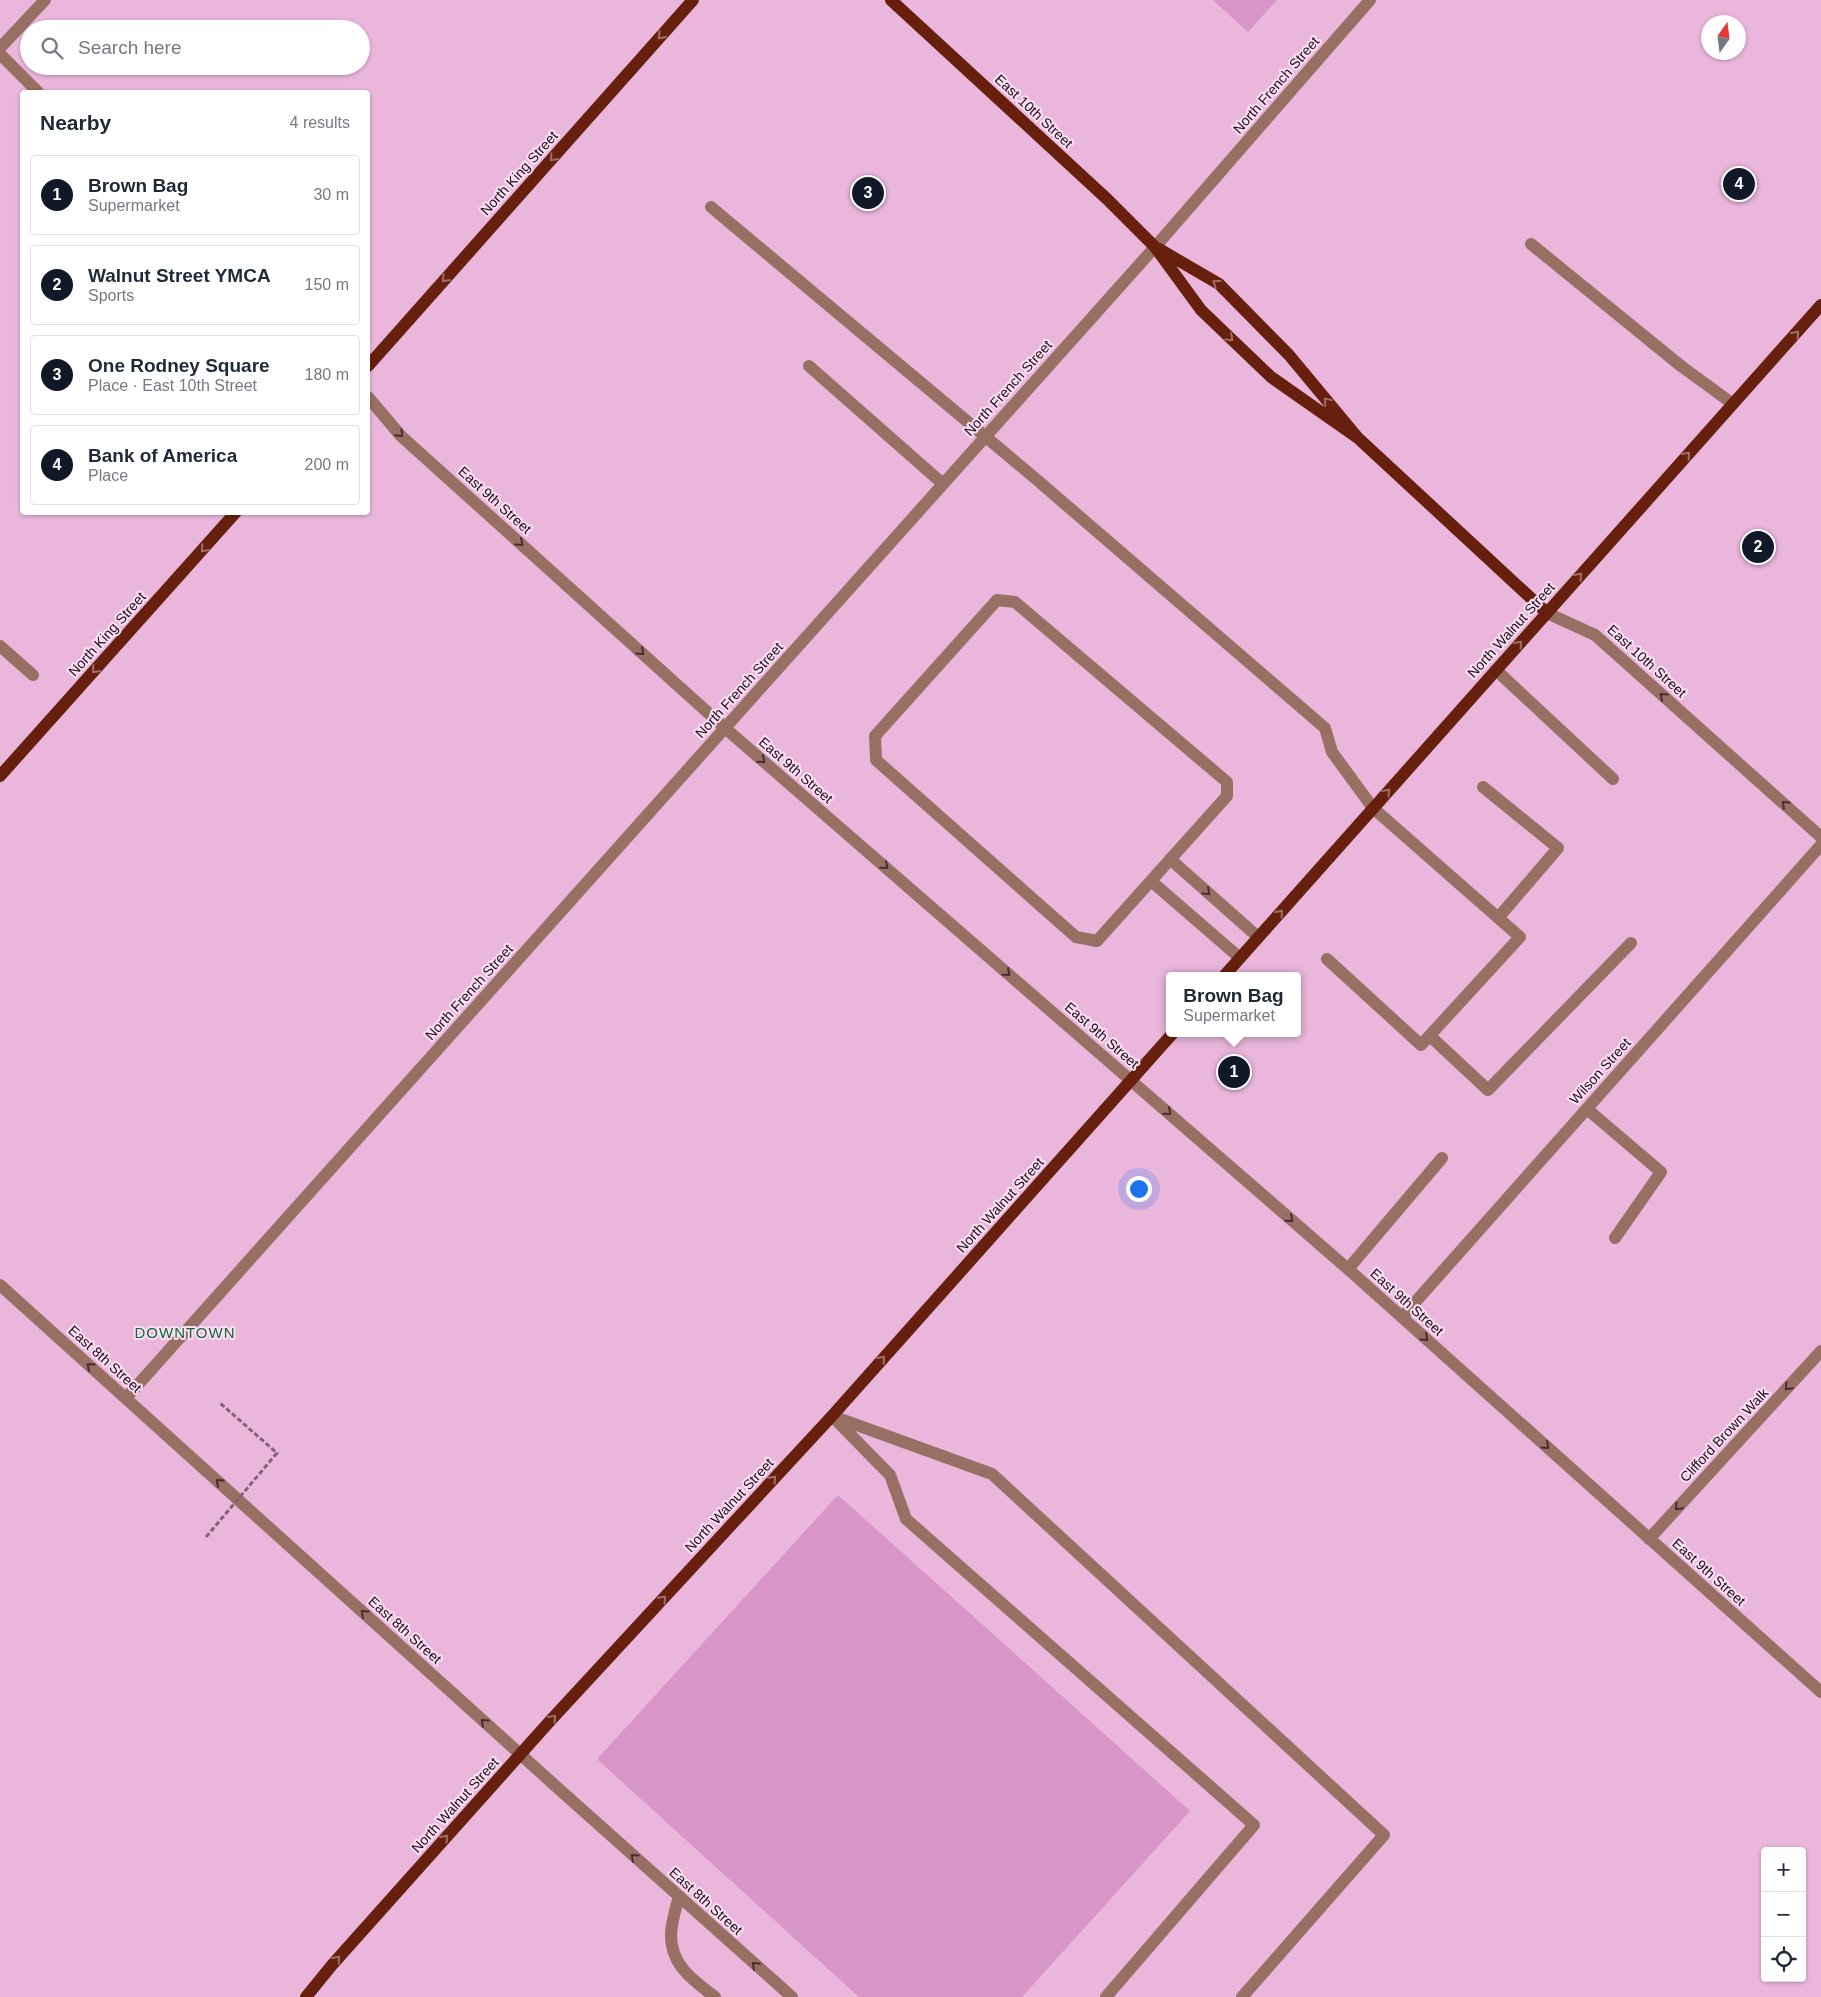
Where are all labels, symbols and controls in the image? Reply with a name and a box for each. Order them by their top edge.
north arrow [1701,15,1746,60]
search box [20,20,370,75]
one-way arrow [658,31,667,40]
street label: North French Street [1230,33,1322,137]
icon: search [38,34,66,62]
text: Search here [78,37,182,58]
street label: East 10th Street [992,71,1076,151]
text: Nearby [40,111,111,134]
text: 4 results [290,114,350,131]
street label: North King Street [477,128,561,218]
one-way arrow [550,152,559,161]
pin: 4 [1723,165,1755,203]
pin: 3 [852,174,884,212]
text: Brown Bag [88,175,188,196]
text: 1 [53,186,61,203]
text: 30 m [313,186,349,203]
text: Supermarket [88,197,180,214]
text: Walnut Street YMCA [88,265,271,286]
one-way arrow [442,274,451,283]
text: 2 [53,276,61,293]
text: 150 m [305,276,349,293]
one-way arrow [1212,280,1221,289]
text: Sports [88,287,134,304]
one-way arrow [1790,330,1799,339]
one-way arrow [1224,332,1233,341]
street label: North French Street [961,337,1055,439]
text: One Rodney Square [88,355,270,376]
text: 3 [53,366,61,383]
text: 180 m [305,366,349,383]
text: Place · East 10th Street [88,377,257,394]
one-way arrow [1324,397,1333,406]
one-way arrow [394,428,403,437]
text: Bank of America [88,445,237,466]
one-way arrow [1681,451,1690,460]
text: 4 [53,456,61,473]
text: 200 m [305,456,349,473]
street label: East 9th Street [455,463,535,537]
text: Place [88,467,128,484]
pin: 2 [1742,528,1774,566]
one-way arrow [515,537,524,546]
one-way arrow [201,543,210,552]
one-way arrow [1573,573,1582,582]
street label: North Walnut Street [1464,579,1558,681]
street label: North King Street [65,589,149,679]
street label: East 10th Street [1604,621,1690,701]
street label: North French Street [692,639,786,741]
one-way arrow [1513,641,1521,650]
one-way arrow [635,646,644,655]
one-way arrow [92,664,101,673]
one-way arrow [1660,693,1669,702]
street label: East 9th Street [756,734,836,806]
one-way arrow [757,754,766,763]
one-way arrow [1381,788,1390,797]
one-way arrow [1781,801,1790,810]
one-way arrow [879,861,888,869]
one-way arrow [1201,886,1210,895]
one-way arrow [1274,910,1283,919]
street label: North French Street [422,941,516,1043]
one-way arrow [1002,967,1011,976]
popup [1166,972,1301,1037]
text: Brown Bag [1183,985,1284,1006]
street label: East 9th Street [1062,999,1142,1071]
text: Supermarket [1183,1007,1275,1024]
street label: Wilson Street [1566,1035,1634,1107]
pin: 1 [1218,1053,1250,1091]
one-way arrow [1162,1107,1171,1116]
street label: North Walnut Street [953,1154,1047,1256]
your location [1126,1176,1152,1202]
one-way arrow [1285,1213,1294,1222]
street label: East 9th Street [1367,1265,1447,1339]
street label: East 8th Street [65,1322,145,1396]
district label: DOWNTOWN [134,1324,236,1341]
one-way arrow [1420,1332,1429,1341]
one-way arrow [876,1356,885,1365]
one-way arrow [86,1363,95,1372]
one-way arrow [1785,1382,1794,1391]
street label: Clifford Brown Walk [1676,1384,1772,1485]
one-way arrow [1541,1440,1550,1449]
street label: North Walnut Street [681,1455,777,1555]
one-way arrow [767,1476,776,1485]
one-way arrow [215,1479,224,1488]
one-way arrow [1675,1502,1684,1511]
street label: East 9th Street [1669,1535,1749,1609]
street label: East 8th Street [365,1593,445,1667]
one-way arrow [657,1595,666,1604]
one-way arrow [360,1610,369,1619]
one-way arrow [547,1715,556,1724]
one-way arrow [481,1719,490,1728]
street label: North Walnut Street [408,1754,502,1856]
one-way arrow [439,1835,448,1844]
map controls [1761,1847,1806,1982]
button: + [1761,1847,1806,1892]
one-way arrow [630,1853,639,1862]
street label: East 8th Street [666,1864,746,1938]
button: − [1761,1892,1806,1937]
button: locate [1761,1937,1806,1982]
one-way arrow [331,1956,340,1965]
one-way arrow [752,1961,761,1970]

